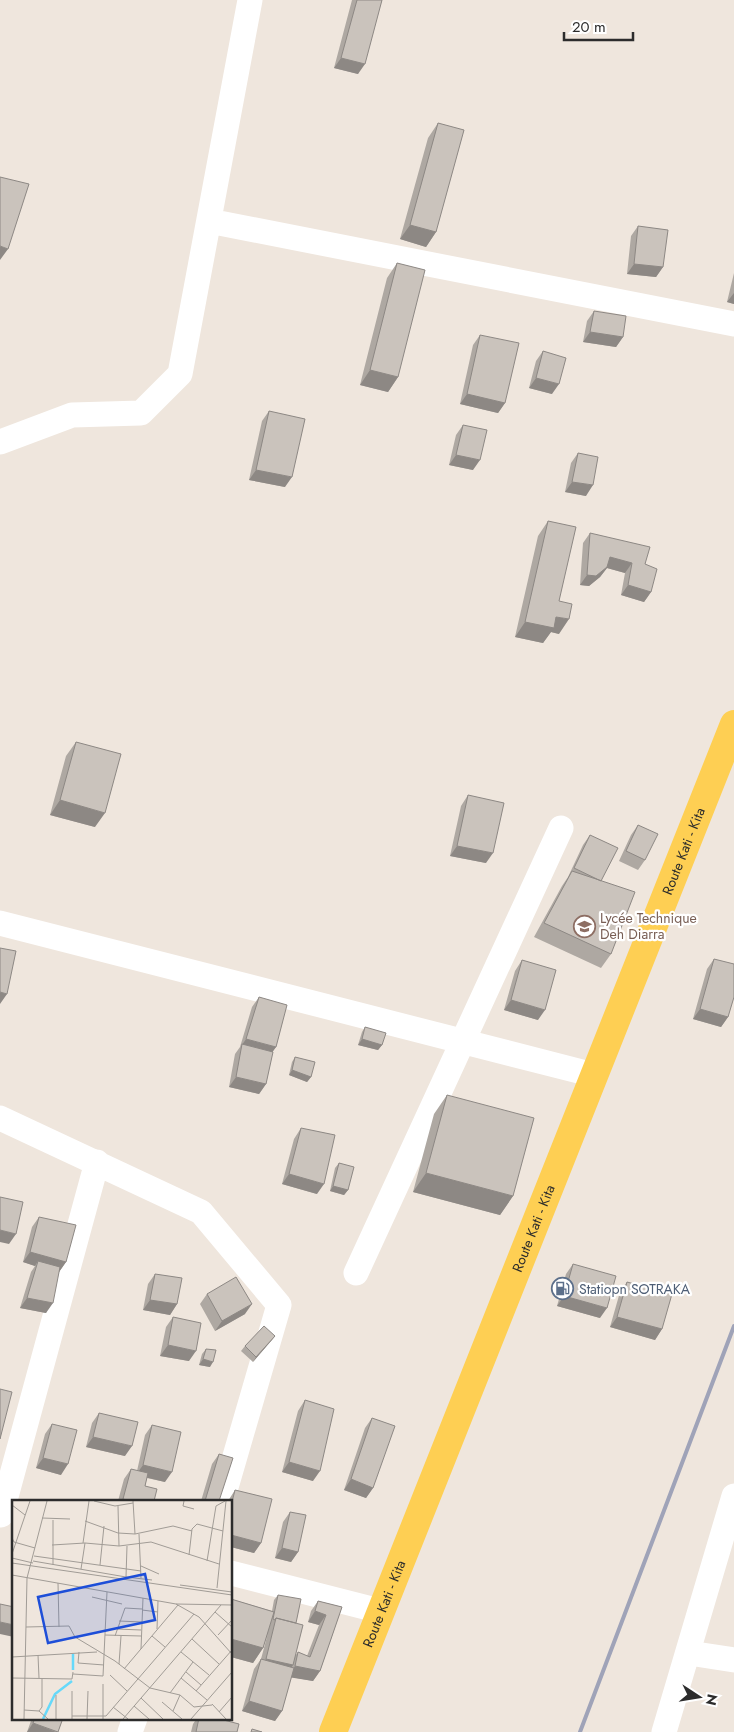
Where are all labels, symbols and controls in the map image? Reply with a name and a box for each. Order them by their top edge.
scale bar [564,10,633,42]
text: 20 m [572,16,606,38]
street label: Route Kati - Kita [657,805,710,898]
place label: Lycée Technique Deh Diarra [600,908,697,944]
school or university icon: Lycée Technique Deh Diarra [572,914,596,938]
street label: Route Kati - Kita [507,1182,560,1275]
fuel station icon: Statiopn SOTRAKA [551,1277,575,1301]
place label: Statiopn SOTRAKA [579,1279,691,1299]
inset map [12,1500,232,1720]
street label: Route Kati - Kita [358,1557,410,1650]
north arrow [674,1672,724,1722]
text: N [701,1692,723,1707]

